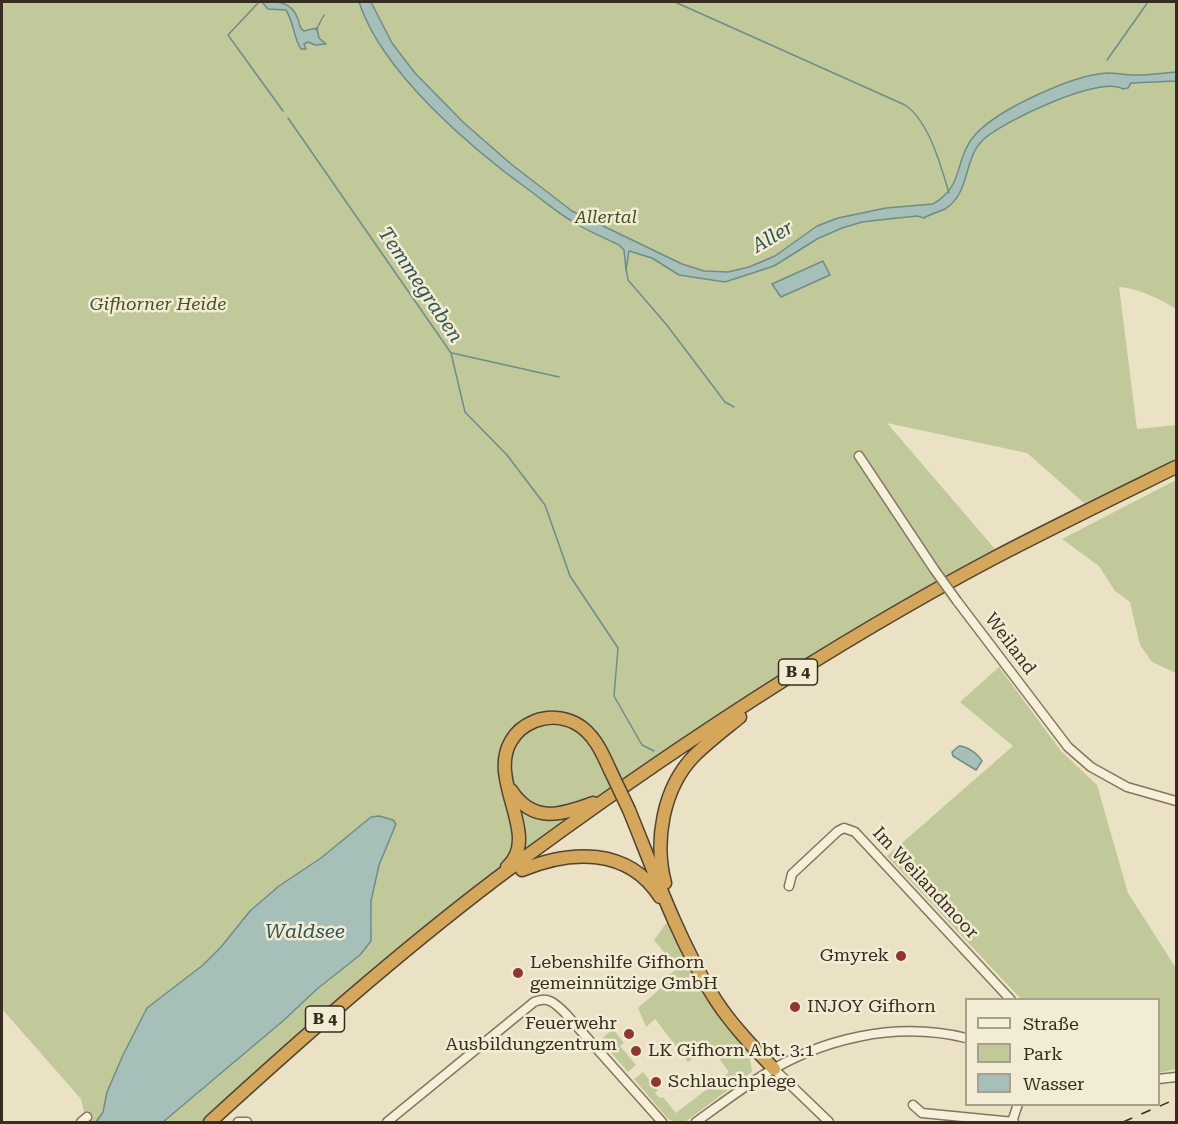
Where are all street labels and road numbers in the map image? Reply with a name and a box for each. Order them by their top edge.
street label: Weiland [980,609,1040,679]
road number: B 4 [778,659,818,685]
street label: Im Weilandmoor [868,823,982,943]
road number: B 4 [306,1006,344,1032]

